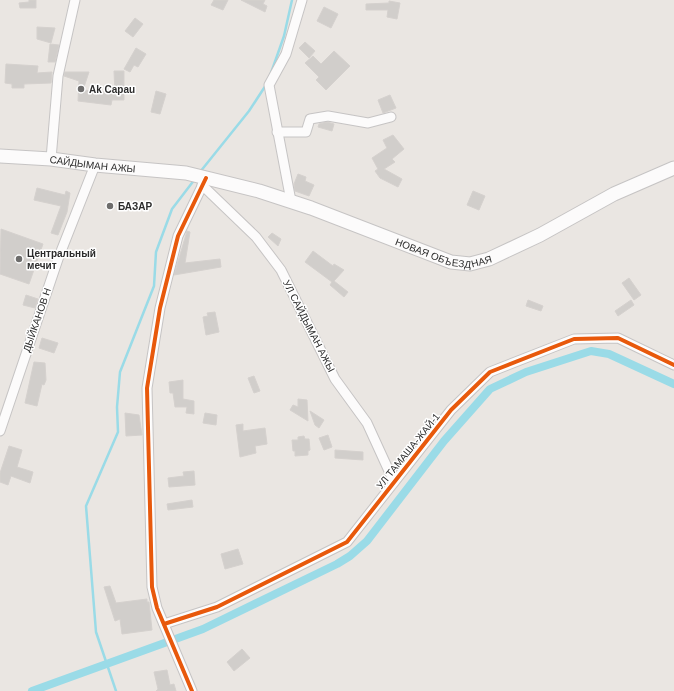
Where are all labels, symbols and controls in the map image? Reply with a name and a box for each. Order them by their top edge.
marker: Ak Capau [76,84,86,94]
place label: Ak Capau [89,84,135,95]
street label: САЙДЫМАН АЖЫ [49,153,136,174]
marker: БАЗАР [105,201,115,211]
place label: БАЗАР [118,201,153,212]
street label: НОВАЯ ОБЪЕЗДНАЯ [394,236,493,270]
place label: Центральный мечит [27,248,96,271]
marker: Центральный мечит [14,254,24,264]
street label: УЛ САЙДЫМАН АЖЫ [281,278,338,374]
street label: ДЫЙКАНОВ Н [20,286,53,353]
street label: УЛ ТАМАША-ЖАЙ-1 [373,410,442,491]

